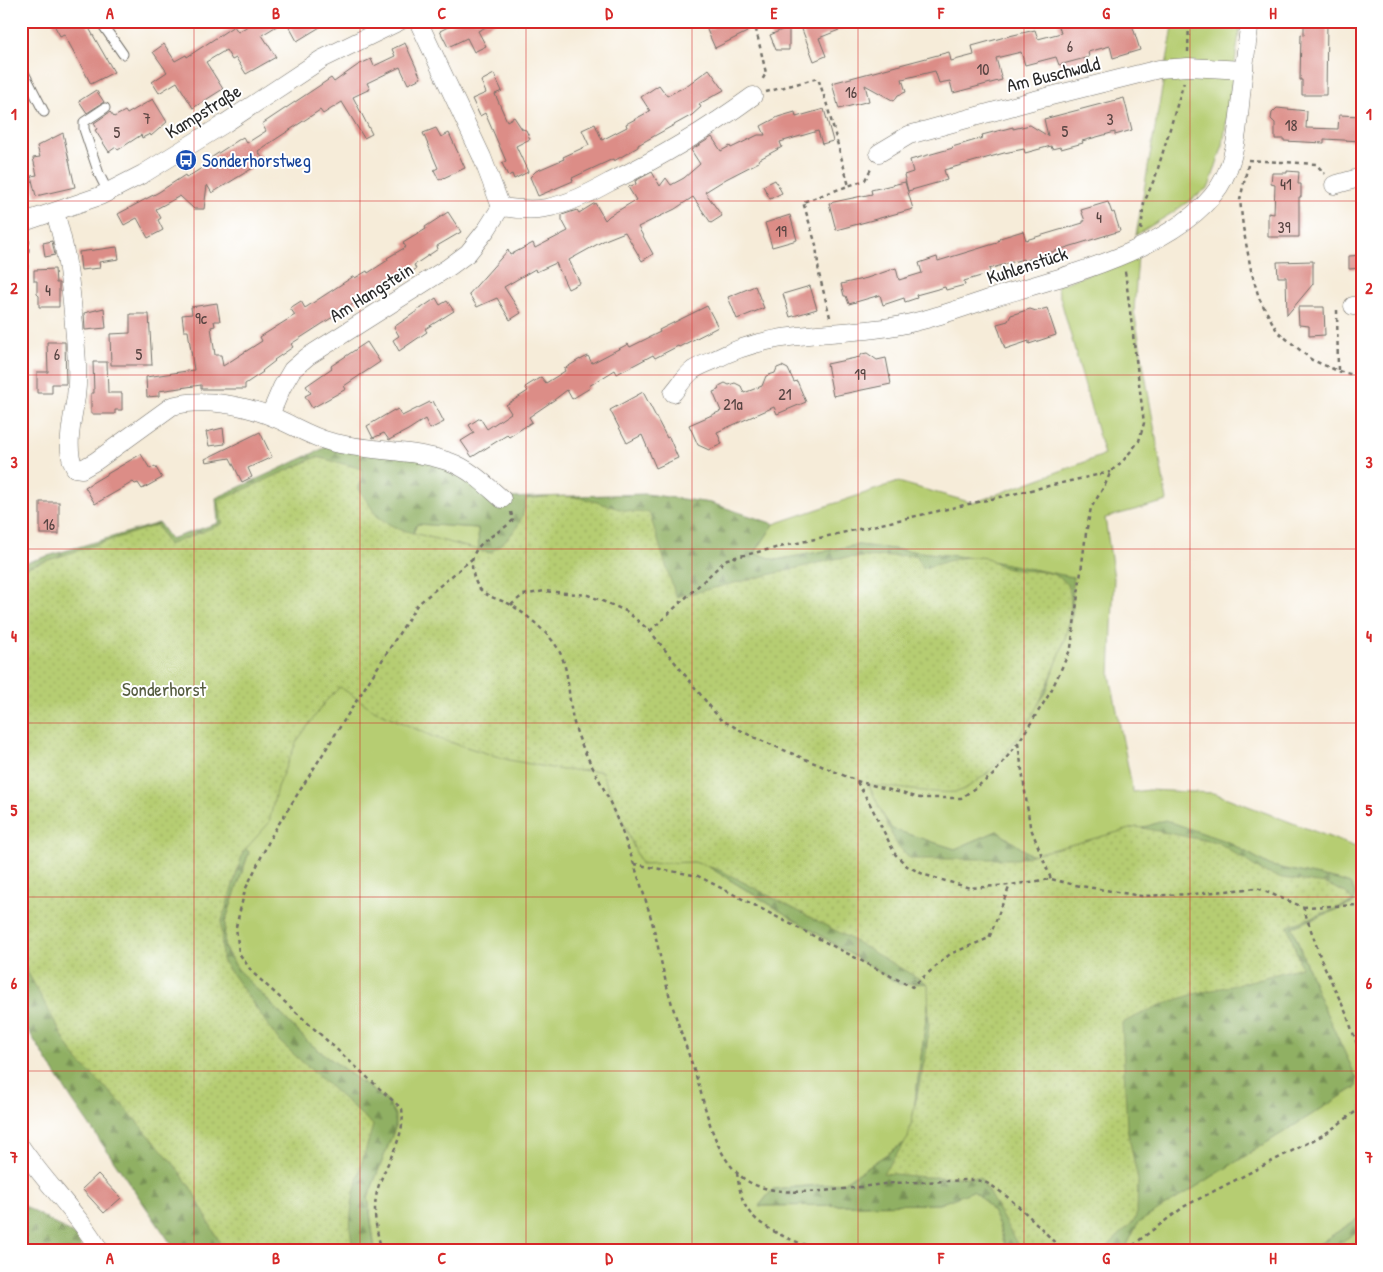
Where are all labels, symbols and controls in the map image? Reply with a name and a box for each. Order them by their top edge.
text: A [106,2,114,24]
text: B [272,2,280,24]
text: C [438,2,447,24]
text: D [605,2,613,24]
text: E [770,2,778,24]
text: F [937,2,945,24]
text: G [1102,2,1110,24]
text: H [1269,2,1277,24]
house number: 6 [1067,35,1073,57]
street label: Am Buschwald [1004,50,1103,98]
house number: 10 [977,58,989,80]
street label: Kampstraße [160,77,246,144]
house number: 16 [845,81,857,103]
text: 1 [11,103,17,125]
text: 1 [1366,103,1372,125]
house number: 7 [143,107,151,129]
house number: 3 [1106,108,1114,130]
house number: 18 [1285,114,1297,136]
house number: 5 [1062,120,1069,142]
house number: 5 [114,121,121,143]
place label: Sonderhorstweg [202,147,311,173]
bus stop icon: Sonderhorstweg [174,148,198,172]
house number: 41 [1280,173,1292,195]
house number: 4 [1096,206,1102,228]
house number: 39 [1277,216,1291,238]
house number: 19 [775,220,787,242]
street label: Kuhlenstück [983,240,1071,290]
street label: Am Hangstein [324,256,418,328]
text: 2 [10,277,18,299]
text: 2 [1365,277,1373,299]
house number: 4 [45,279,51,301]
house number: 9c [195,307,208,329]
house number: 6 [54,343,60,365]
house number: 5 [136,343,143,365]
house number: 19 [854,363,866,385]
house number: 21 [778,383,792,405]
house number: 21a [723,393,743,415]
text: 3 [10,451,18,473]
text: 3 [1365,451,1373,473]
house number: 16 [43,513,55,535]
text: 4 [11,625,17,647]
text: 4 [1366,625,1372,647]
park label: Sonderhorst [122,676,206,702]
text: 5 [11,799,18,821]
text: 5 [1366,799,1373,821]
text: 6 [11,972,18,994]
text: 6 [1366,972,1373,994]
text: 7 [9,1146,18,1168]
text: 7 [1364,1146,1373,1168]
text: A [106,1247,114,1269]
text: B [272,1247,280,1269]
text: C [438,1247,447,1269]
text: D [605,1247,613,1269]
text: E [770,1247,778,1269]
text: F [937,1247,945,1269]
text: G [1102,1247,1110,1269]
text: H [1269,1247,1277,1269]

